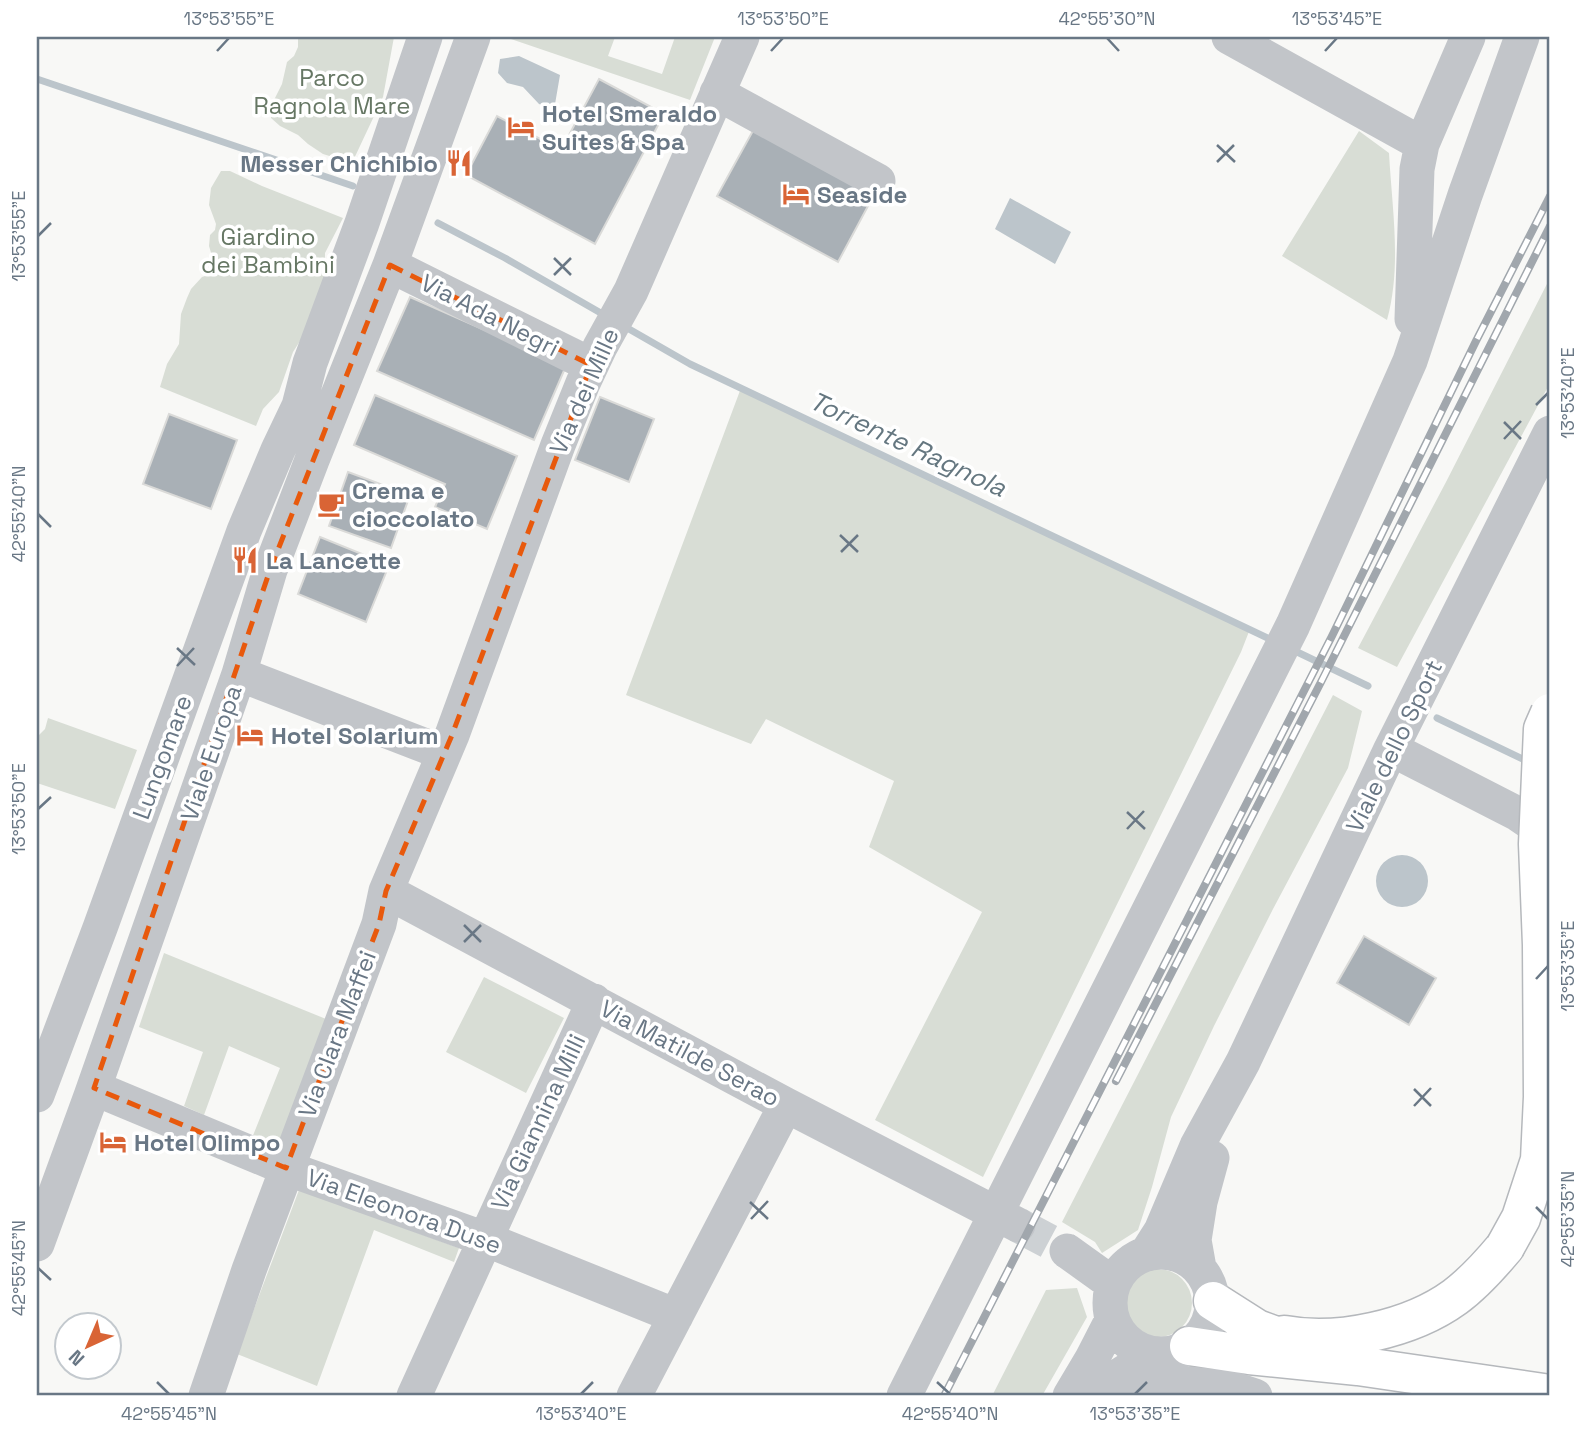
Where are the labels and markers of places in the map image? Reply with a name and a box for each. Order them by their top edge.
place label: Hotel Smeraldo Suites & Spa [542,98,717,157]
hotel icon: Hotel Smeraldo Suites & Spa [506,112,536,142]
place label: Messer Chichibio [240,148,438,179]
restaurant icon: Messer Chichibio [444,148,474,178]
hotel icon: Seaside [781,179,811,209]
place label: Seaside [817,179,907,210]
place label: Crema e cioccolato [352,475,475,534]
cafe icon: Crema e cioccolato [316,489,346,519]
restaurant icon: La Lancette [230,545,260,575]
place label: La Lancette [266,545,401,576]
hotel icon: Hotel Solarium [235,720,265,750]
place label: Hotel Solarium [271,720,439,751]
hotel icon: Hotel Olimpo [98,1127,128,1157]
place label: Hotel Olimpo [134,1127,280,1158]

